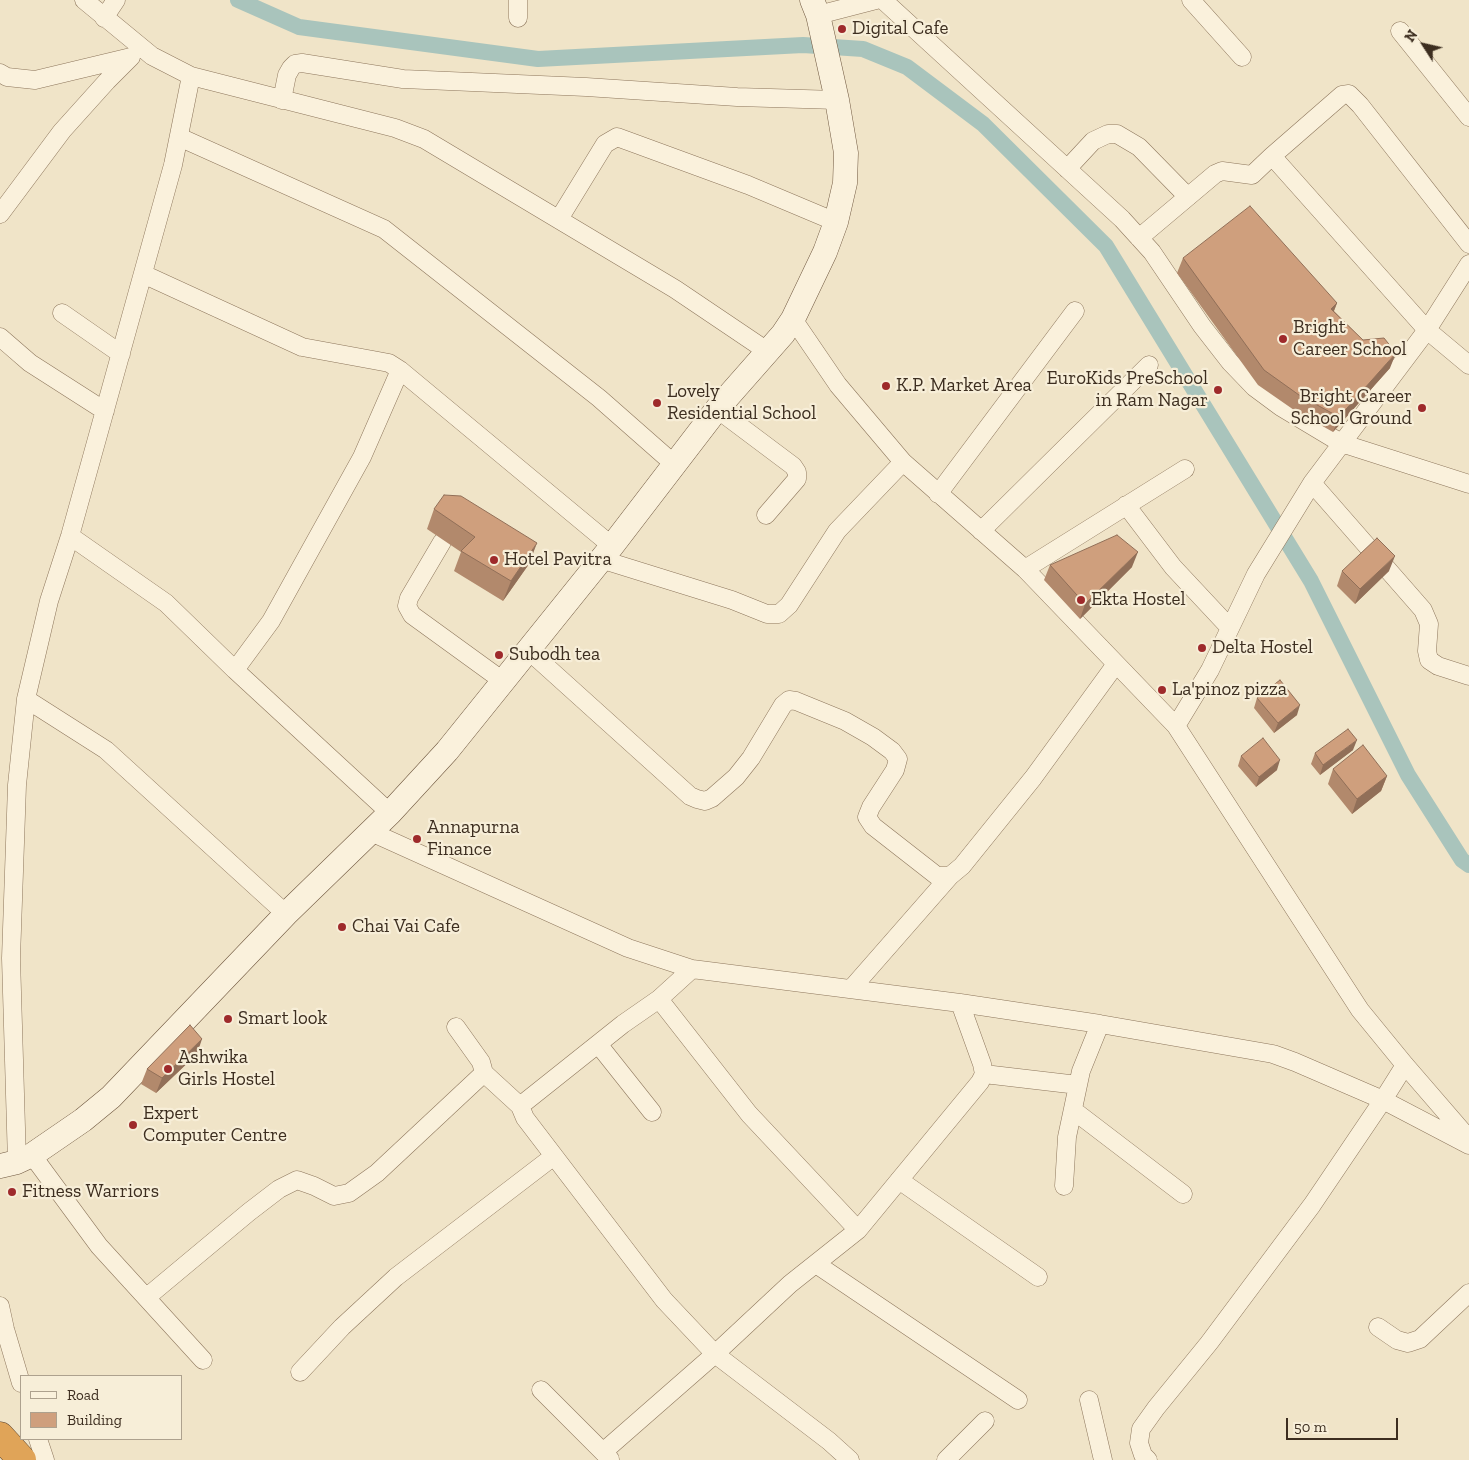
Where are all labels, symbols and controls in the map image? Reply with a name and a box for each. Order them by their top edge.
place label: Digital Cafe [852,18,948,40]
north arrow [1399,20,1449,70]
marker: Digital Cafe [836,23,848,35]
text: N [1401,27,1421,45]
place label: Bright Career School [1293,317,1407,361]
marker: Bright Career School [1277,333,1289,345]
place label: EuroKids PreSchool in Ram Nagar [1046,368,1208,412]
place label: K.P. Market Area [896,375,1032,397]
marker: K.P. Market Area [880,380,892,392]
place label: Lovely Residential School [667,381,816,425]
marker: EuroKids PreSchool in Ram Nagar [1212,384,1224,396]
place label: Bright Career School Ground [1291,386,1412,430]
marker: Lovely Residential School [651,397,663,409]
marker: Bright Career School Ground [1416,402,1428,414]
place label: Hotel Pavitra [504,549,612,571]
marker: Hotel Pavitra [488,554,500,566]
place label: Ekta Hostel [1091,589,1186,611]
marker: Ekta Hostel [1075,594,1087,606]
place label: Delta Hostel [1212,637,1313,659]
marker: Delta Hostel [1196,642,1208,654]
place label: Subodh tea [509,644,600,666]
marker: Subodh tea [493,649,505,661]
place label: La'pinoz pizza [1172,679,1287,701]
marker: La'pinoz pizza [1156,684,1168,696]
place label: Annapurna Finance [427,817,519,861]
marker: Annapurna Finance [411,833,423,845]
place label: Chai Vai Cafe [352,916,460,938]
marker: Chai Vai Cafe [336,921,348,933]
place label: Smart look [238,1008,327,1030]
marker: Smart look [222,1013,234,1025]
place label: Ashwika Girls Hostel [178,1047,275,1091]
marker: Ashwika Girls Hostel [162,1063,174,1075]
place label: Expert Computer Centre [143,1103,287,1147]
marker: Expert Computer Centre [127,1119,139,1131]
place label: Fitness Warriors [22,1181,159,1203]
marker: Fitness Warriors [6,1186,18,1198]
legend [20,1375,182,1440]
text: Road [67,1386,99,1404]
scale bar [1289,1408,1402,1440]
text: Building [67,1411,122,1429]
text: 50 m [1294,1418,1327,1436]

